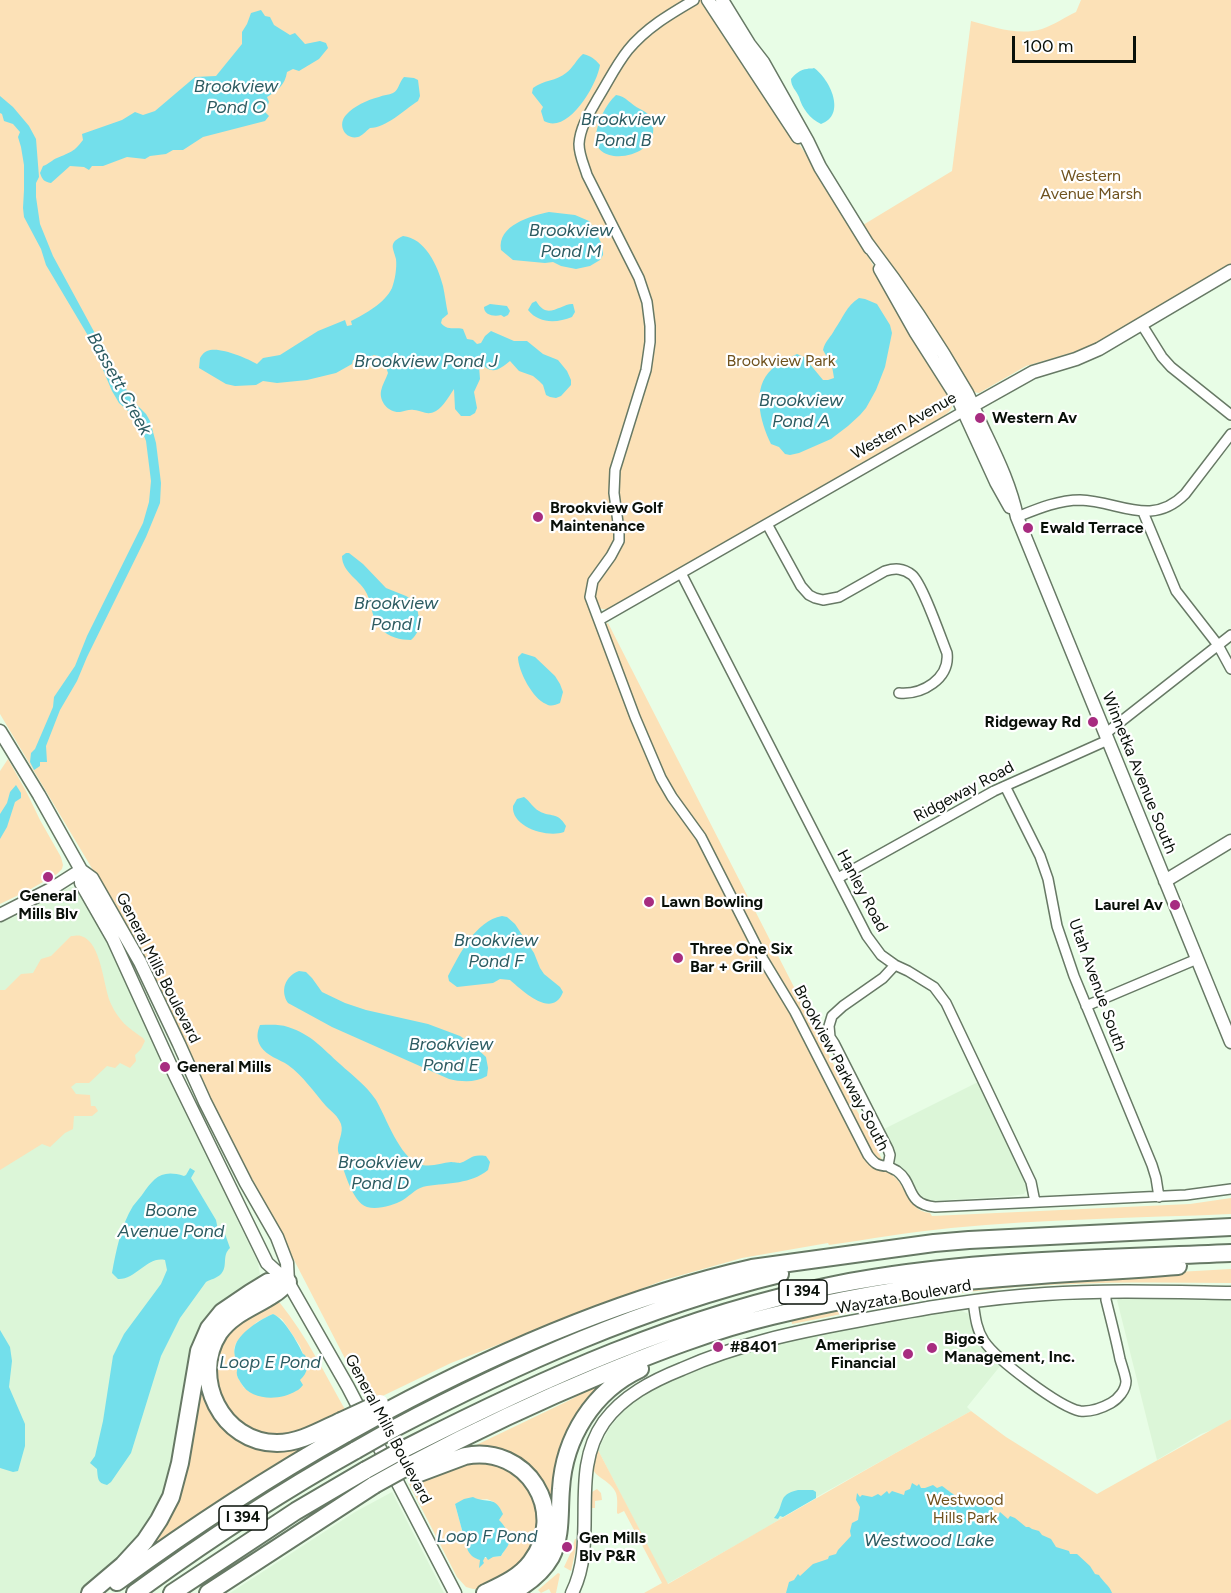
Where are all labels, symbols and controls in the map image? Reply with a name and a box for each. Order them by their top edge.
scale bar [1015,24,1140,62]
text: 100 m [1023,35,1073,57]
water label: Brookview Pond O [194,76,278,118]
water label: Brookview Pond B [581,109,665,152]
park label: Western Avenue Marsh [1040,166,1142,204]
water label: Brookview Pond M [529,220,613,262]
water label: Bassett Creek [82,329,156,439]
water label: Brookview Pond J [354,351,498,373]
park label: Brookview Park [727,351,835,371]
street label: Western Avenue [848,388,960,464]
water label: Brookview Pond A [759,390,843,432]
place label: Western Av [992,408,1077,428]
marker: Western Av [973,411,987,425]
place label: Brookview Golf Maintenance [550,498,663,536]
marker: Brookview Golf Maintenance [531,510,545,524]
place label: Ewald Terrace [1040,518,1144,538]
marker: Ewald Terrace [1021,521,1035,535]
water label: Brookview Pond I [354,593,438,636]
street label: Winnetka Avenue South [1098,689,1180,857]
place label: Ridgeway Rd [985,712,1081,732]
marker: Ridgeway Rd [1086,715,1100,729]
street label: Ridgeway Road [911,758,1017,826]
street label: Hanley Road [832,847,892,935]
marker: General Mills Blv [41,870,55,884]
place label: General Mills Blv [18,886,78,924]
street label: General Mills Boulevard [112,890,204,1046]
place label: Lawn Bowling [661,892,763,912]
marker: Lawn Bowling [642,895,656,909]
place label: Laurel Av [1094,895,1163,915]
marker: Laurel Av [1168,898,1182,912]
street label: Utah Avenue South [1064,916,1130,1054]
water label: Brookview Pond F [454,930,538,972]
place label: Three One Six Bar + Grill [690,939,793,977]
marker: Three One Six Bar + Grill [671,951,685,965]
street label: Brookview Parkway South [789,982,893,1154]
water label: Brookview Pond E [409,1034,493,1076]
place label: General Mills [177,1057,271,1077]
marker: General Mills [158,1060,172,1074]
water label: Brookview Pond D [338,1152,422,1194]
water label: Boone Avenue Pond [118,1200,224,1242]
street label: Wayzata Boulevard [835,1276,973,1318]
road number: I 394 [779,1280,827,1304]
place label: Bigos Management, Inc. [944,1329,1075,1367]
place label: Ameriprise Financial [815,1335,896,1373]
place label: #8401 [730,1337,777,1357]
marker: #8401 [711,1340,725,1354]
marker: Bigos Management, Inc. [925,1341,939,1355]
marker: Ameriprise Financial [901,1347,915,1361]
street label: General Mills Boulevard [340,1351,436,1507]
water label: Loop E Pond [219,1352,321,1374]
park label: Westwood Hills Park [926,1490,1004,1528]
road number: I 394 [219,1506,267,1530]
water label: Loop F Pond [437,1526,537,1548]
place label: Gen Mills Blv P&R [579,1528,646,1566]
water label: Westwood Lake [864,1530,994,1552]
marker: Gen Mills Blv P&R [560,1540,574,1554]

